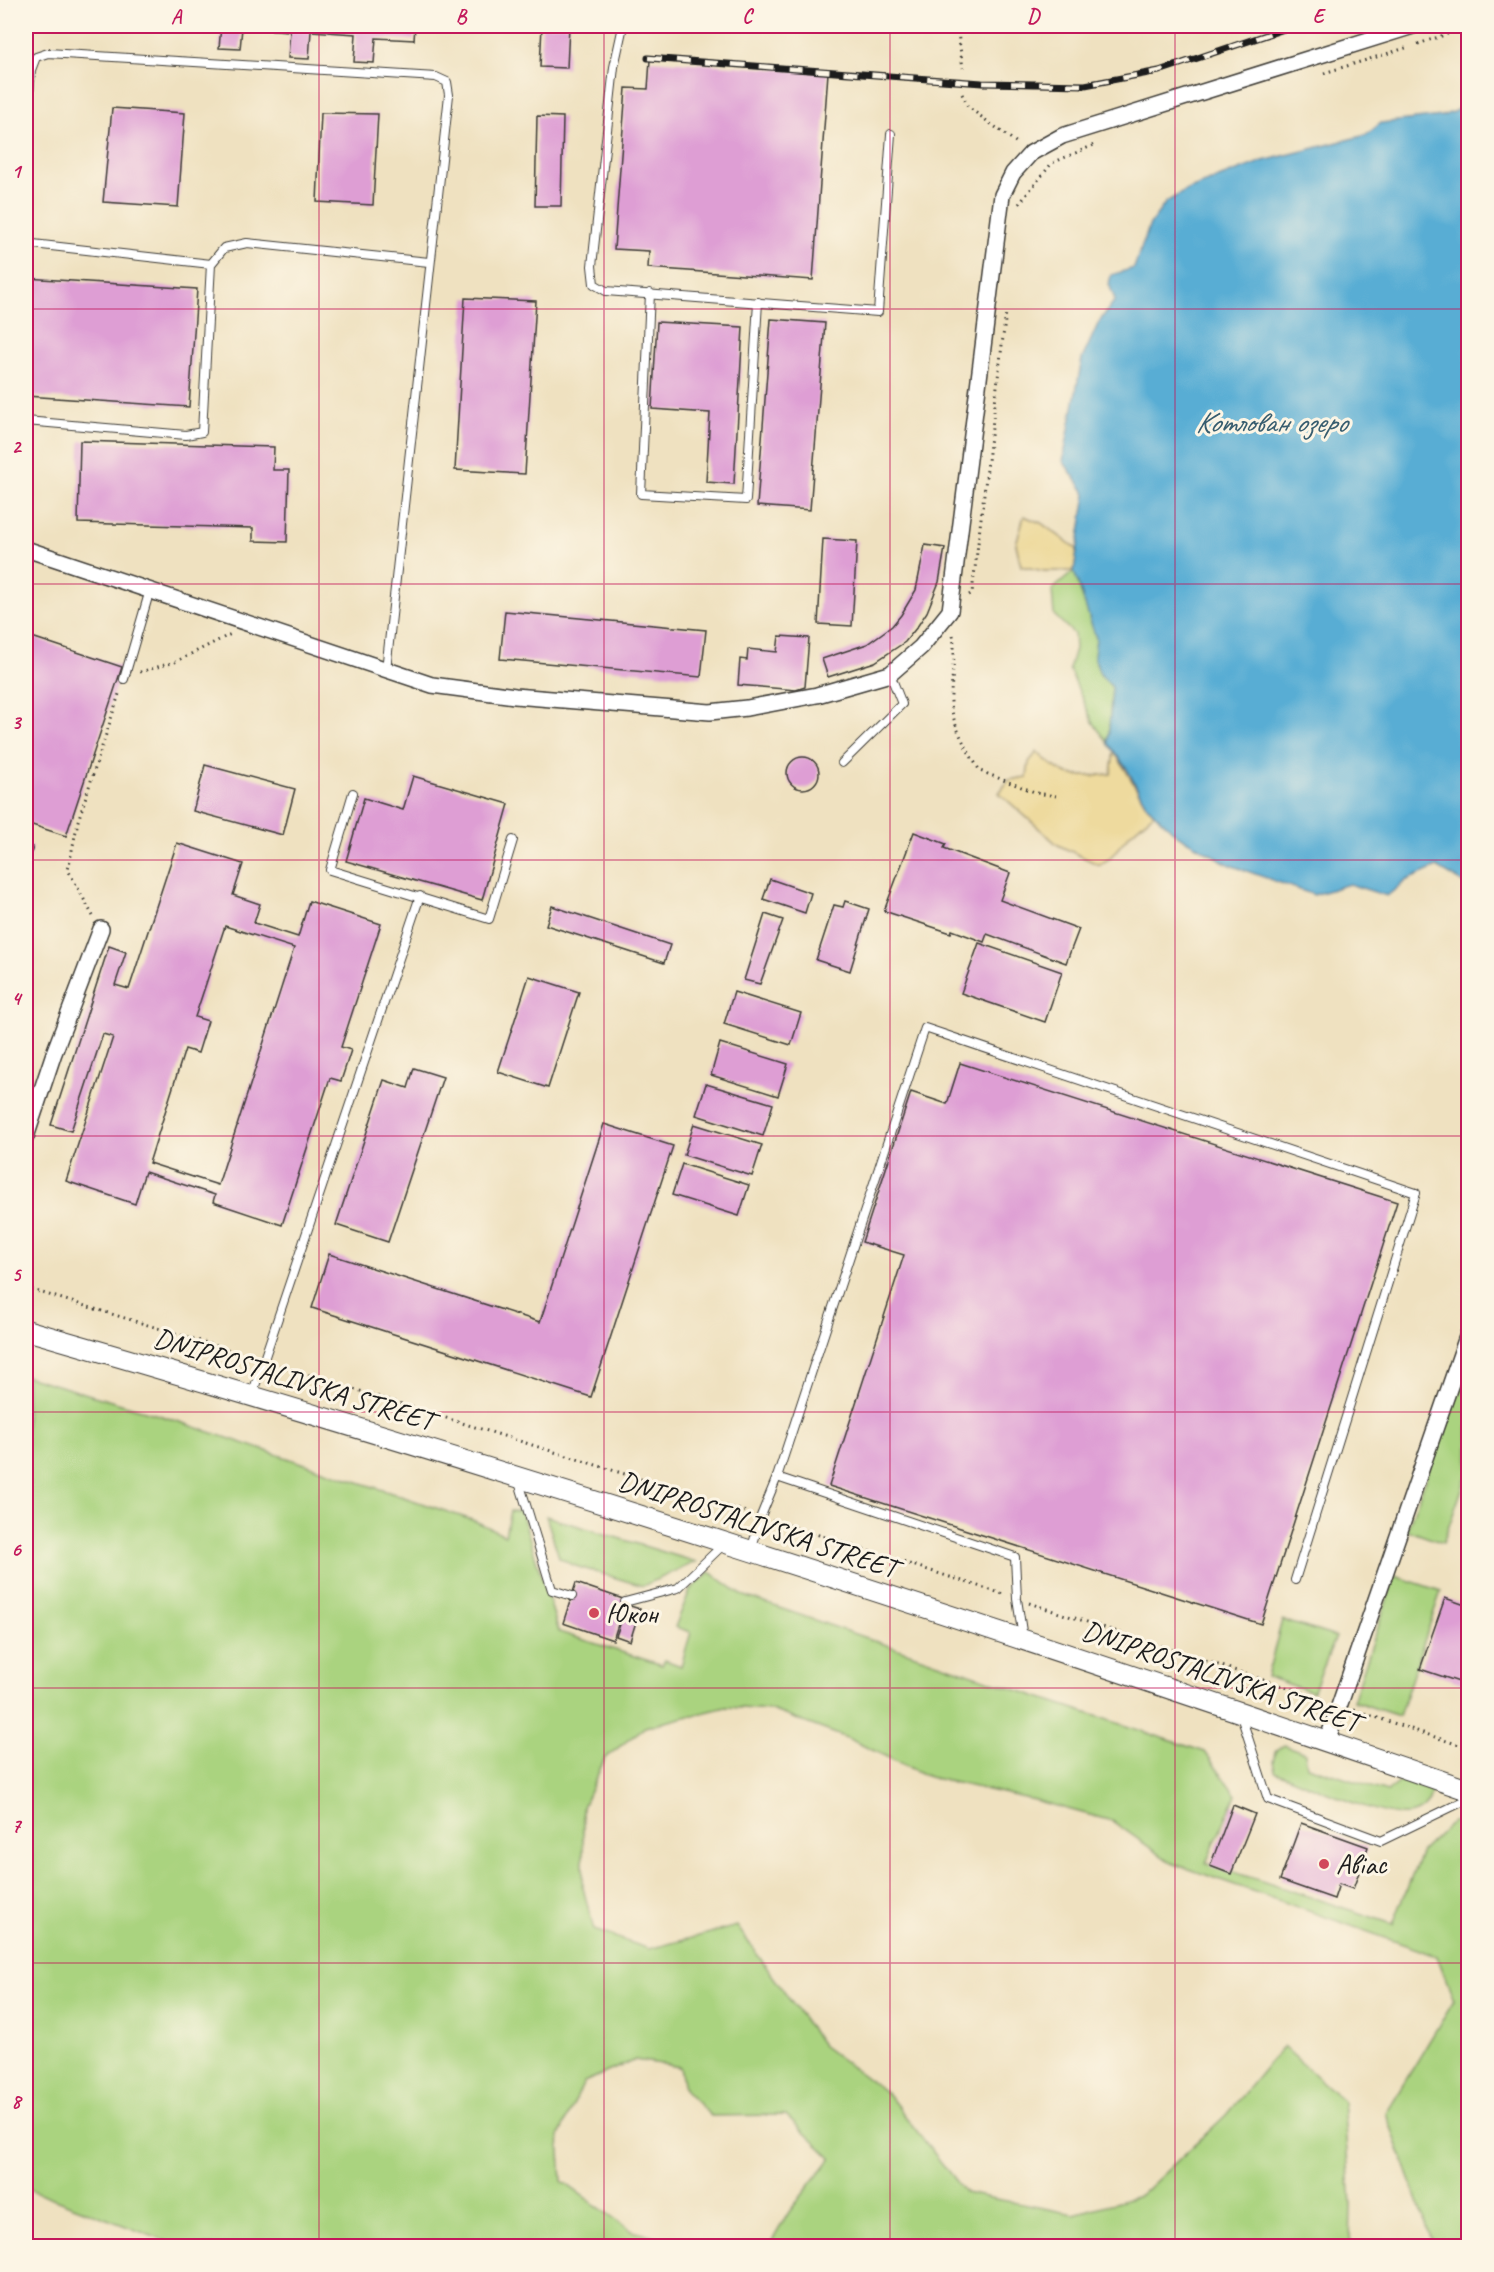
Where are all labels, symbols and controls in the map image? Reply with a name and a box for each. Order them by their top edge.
text: A [171,4,183,29]
text: B [456,4,468,29]
text: C [742,4,754,29]
text: D [1027,4,1041,29]
text: E [1313,4,1327,29]
text: 1 [12,159,23,184]
water label: Котлован озеро [1196,403,1350,441]
text: 2 [12,434,23,459]
text: 3 [12,710,23,735]
text: 4 [12,986,24,1011]
text: 5 [12,1262,23,1287]
street label: DNIPROSTALIVSKA STREET [150,1320,445,1440]
street label: DNIPROSTALIVSKA STREET [614,1462,908,1588]
text: 6 [11,1537,22,1562]
place label: Юкон [606,1596,659,1631]
marker: Юкон [587,1606,601,1620]
street label: DNIPROSTALIVSKA STREET [1078,1612,1371,1742]
text: 7 [12,1813,23,1838]
place label: Авіас [1336,1847,1389,1882]
marker: Авіас [1317,1857,1331,1871]
text: 8 [12,2089,24,2114]

